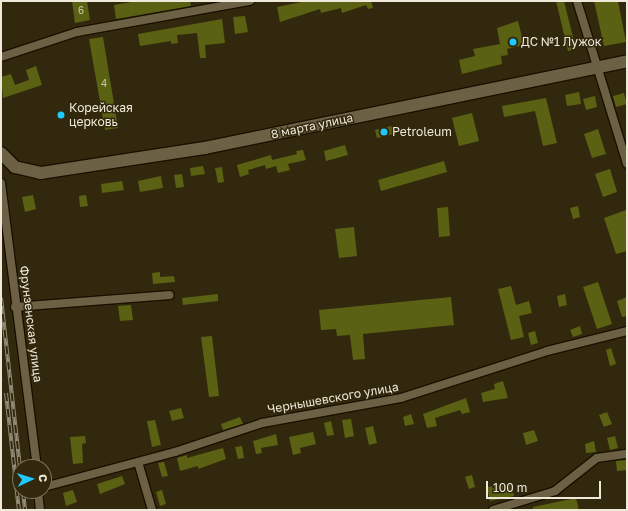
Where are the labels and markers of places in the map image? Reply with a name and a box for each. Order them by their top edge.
place label: ДС №1 Лужок [521,35,602,49]
marker: ДС №1 Лужок [508,37,518,47]
place label: Корейская церковь [69,101,133,129]
marker: Корейская церковь [56,110,66,120]
place label: Petroleum [392,125,452,139]
marker: Petroleum [379,127,389,137]

